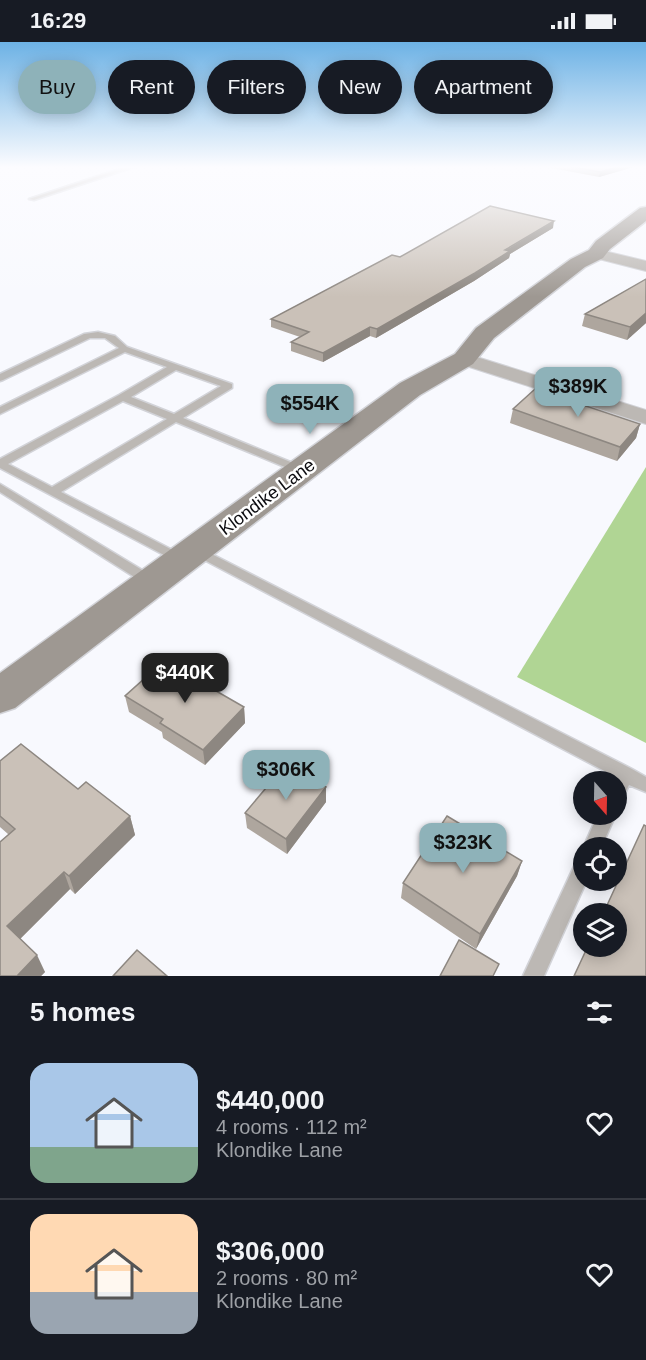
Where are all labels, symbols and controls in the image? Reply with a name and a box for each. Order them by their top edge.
text: 16:29 [30,8,86,33]
chip: Buy [18,60,96,114]
chip: Rent [108,60,195,114]
chip: Filters [207,60,306,114]
chip: New [318,60,402,114]
chip: Apartment [414,60,553,114]
pin: $389K [536,367,620,418]
text: $389K [549,375,607,397]
pin: $554K [268,384,352,435]
text: $554K [281,392,339,414]
street label: Klondike Lane [215,455,319,539]
pin: $440K [143,653,227,704]
text: $440K [156,661,214,683]
pin: $306K [244,750,328,801]
text: $306K [257,758,315,780]
north arrow [573,771,627,825]
map controls [573,771,627,957]
pin: $323K [421,823,505,874]
text: $323K [434,831,492,853]
button: locate [573,837,627,891]
button: layers [573,903,627,957]
icon: filters [583,996,616,1029]
text: 5 homes [30,997,136,1027]
text: $440,000 [216,1085,324,1115]
icon: home [78,1087,150,1159]
icon: heart [583,1107,616,1140]
text: 4 rooms · 112 m² [216,1116,367,1138]
text: Klondike Lane [216,1139,343,1161]
text: $306,000 [216,1236,324,1266]
icon: home [78,1238,150,1310]
icon: heart [583,1258,616,1291]
text: 2 rooms · 80 m² [216,1267,357,1289]
text: Klondike Lane [216,1290,343,1312]

